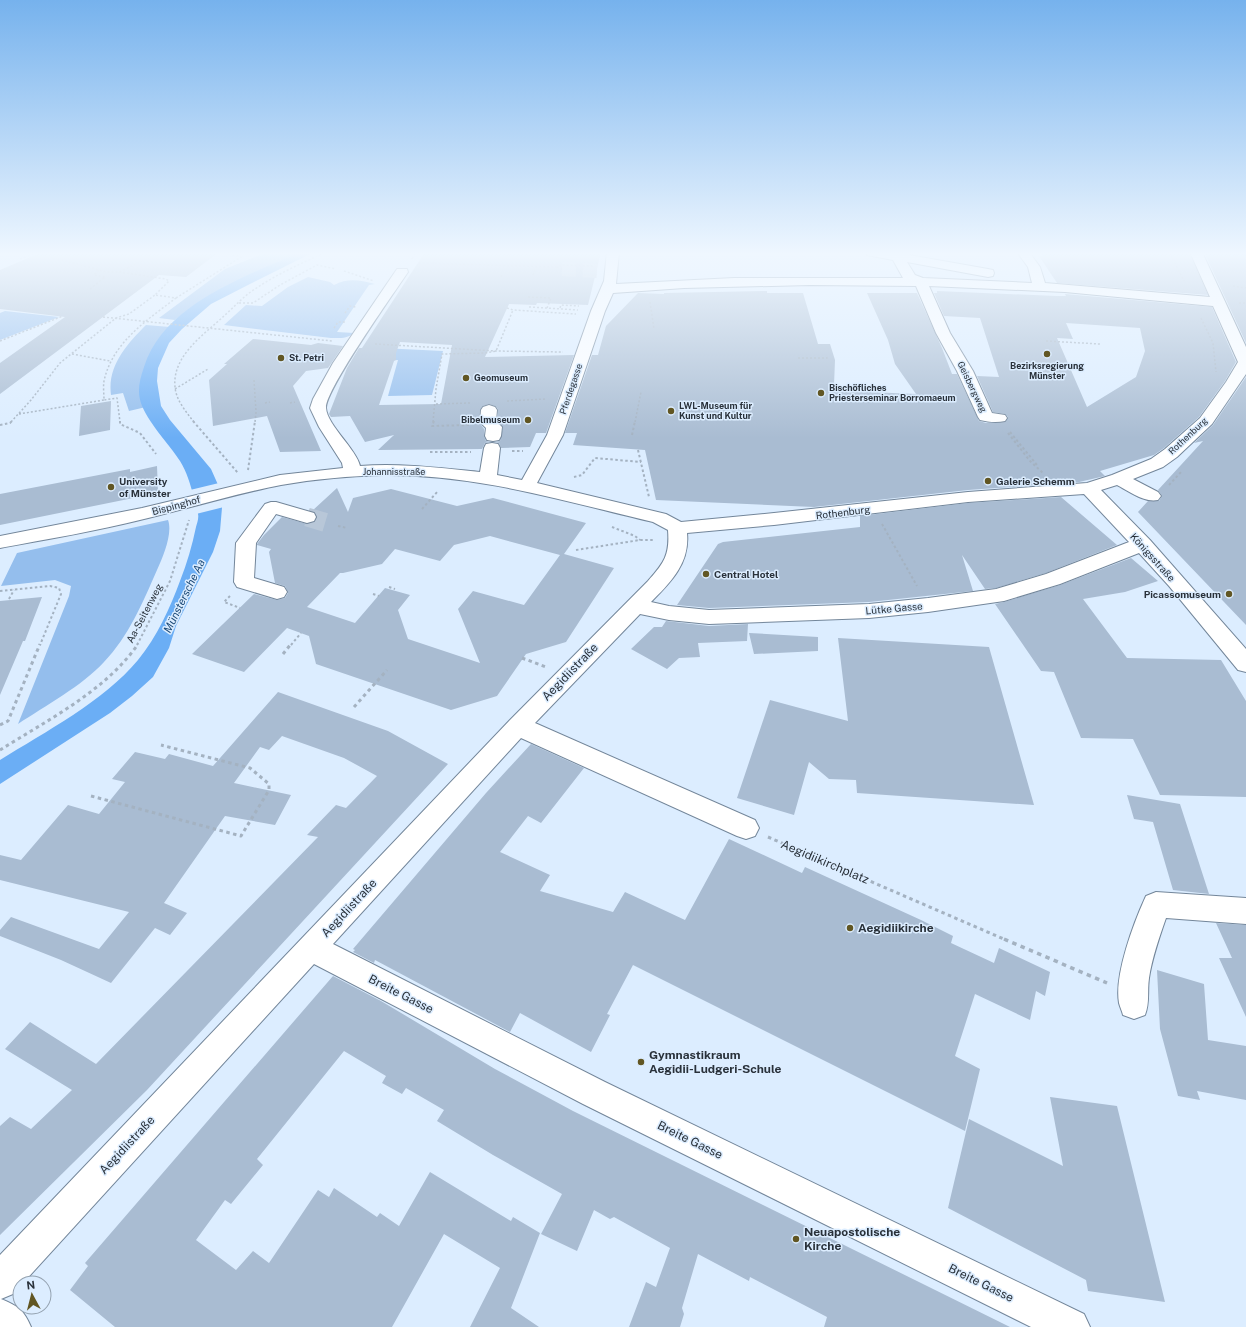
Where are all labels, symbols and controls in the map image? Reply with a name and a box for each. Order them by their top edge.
marker: Bezirksregierung Münster [1042,349,1052,359]
place label: St. Petri [289,352,324,363]
marker: St. Petri [276,353,286,363]
street label: Geisbergweg [955,359,990,414]
place label: Bezirksregierung Münster [1010,360,1084,381]
street label: Pferdegasse [557,362,584,416]
place label: Geomuseum [474,372,528,383]
marker: Geomuseum [461,373,471,383]
place label: Bischöfliches Priesterseminar Borromaeum [829,382,956,403]
marker: Bischöfliches Priesterseminar Borromaeum [816,388,826,398]
place label: LWL-Museum für Kunst und Kultur [679,400,752,421]
marker: LWL-Museum für Kunst und Kultur [666,406,676,416]
place label: Bibelmuseum [461,414,520,425]
street label: Rothenburg [1166,414,1210,457]
marker: Bibelmuseum [523,415,533,425]
street label: Johannisstraße [363,466,425,477]
place label: University of Münster [119,475,171,499]
place label: Galerie Schemm [996,475,1075,487]
marker: Galerie Schemm [983,476,993,486]
marker: University of Münster [106,482,116,492]
street label: Bispinghof [150,493,202,517]
street label: Rothenburg [815,503,871,521]
street label: Königsstraße [1128,530,1178,584]
water label: Münstersche Aa [161,557,207,635]
place label: Central Hotel [714,568,778,580]
marker: Central Hotel [701,569,711,579]
street label: Aa-Seitenweg [123,581,165,645]
place label: Picassomuseum [1144,588,1221,600]
marker: Picassomuseum [1224,589,1234,599]
street label: Lütke Gasse [865,599,923,616]
street label: Aegidiistraße [539,640,601,704]
street label: Aegidiikirchplatz [779,837,871,887]
street label: Aegidiistraße [319,876,380,940]
place label: Aegidiikirche [858,921,934,935]
marker: Aegidiikirche [845,923,855,933]
street label: Breite Gasse [366,972,436,1016]
place label: Gymnastikraum Aegidii-Ludgeri-Schule [649,1048,782,1076]
marker: Gymnastikraum Aegidii-Ludgeri-Schule [636,1057,646,1067]
street label: Aegidiistraße [97,1113,158,1177]
street label: Breite Gasse [655,1118,725,1162]
place label: Neuapostolische Kirche [804,1225,900,1253]
marker: Neuapostolische Kirche [791,1234,801,1244]
street label: Breite Gasse [946,1261,1016,1305]
north arrow [12,1275,52,1315]
text: N [26,1279,36,1292]

